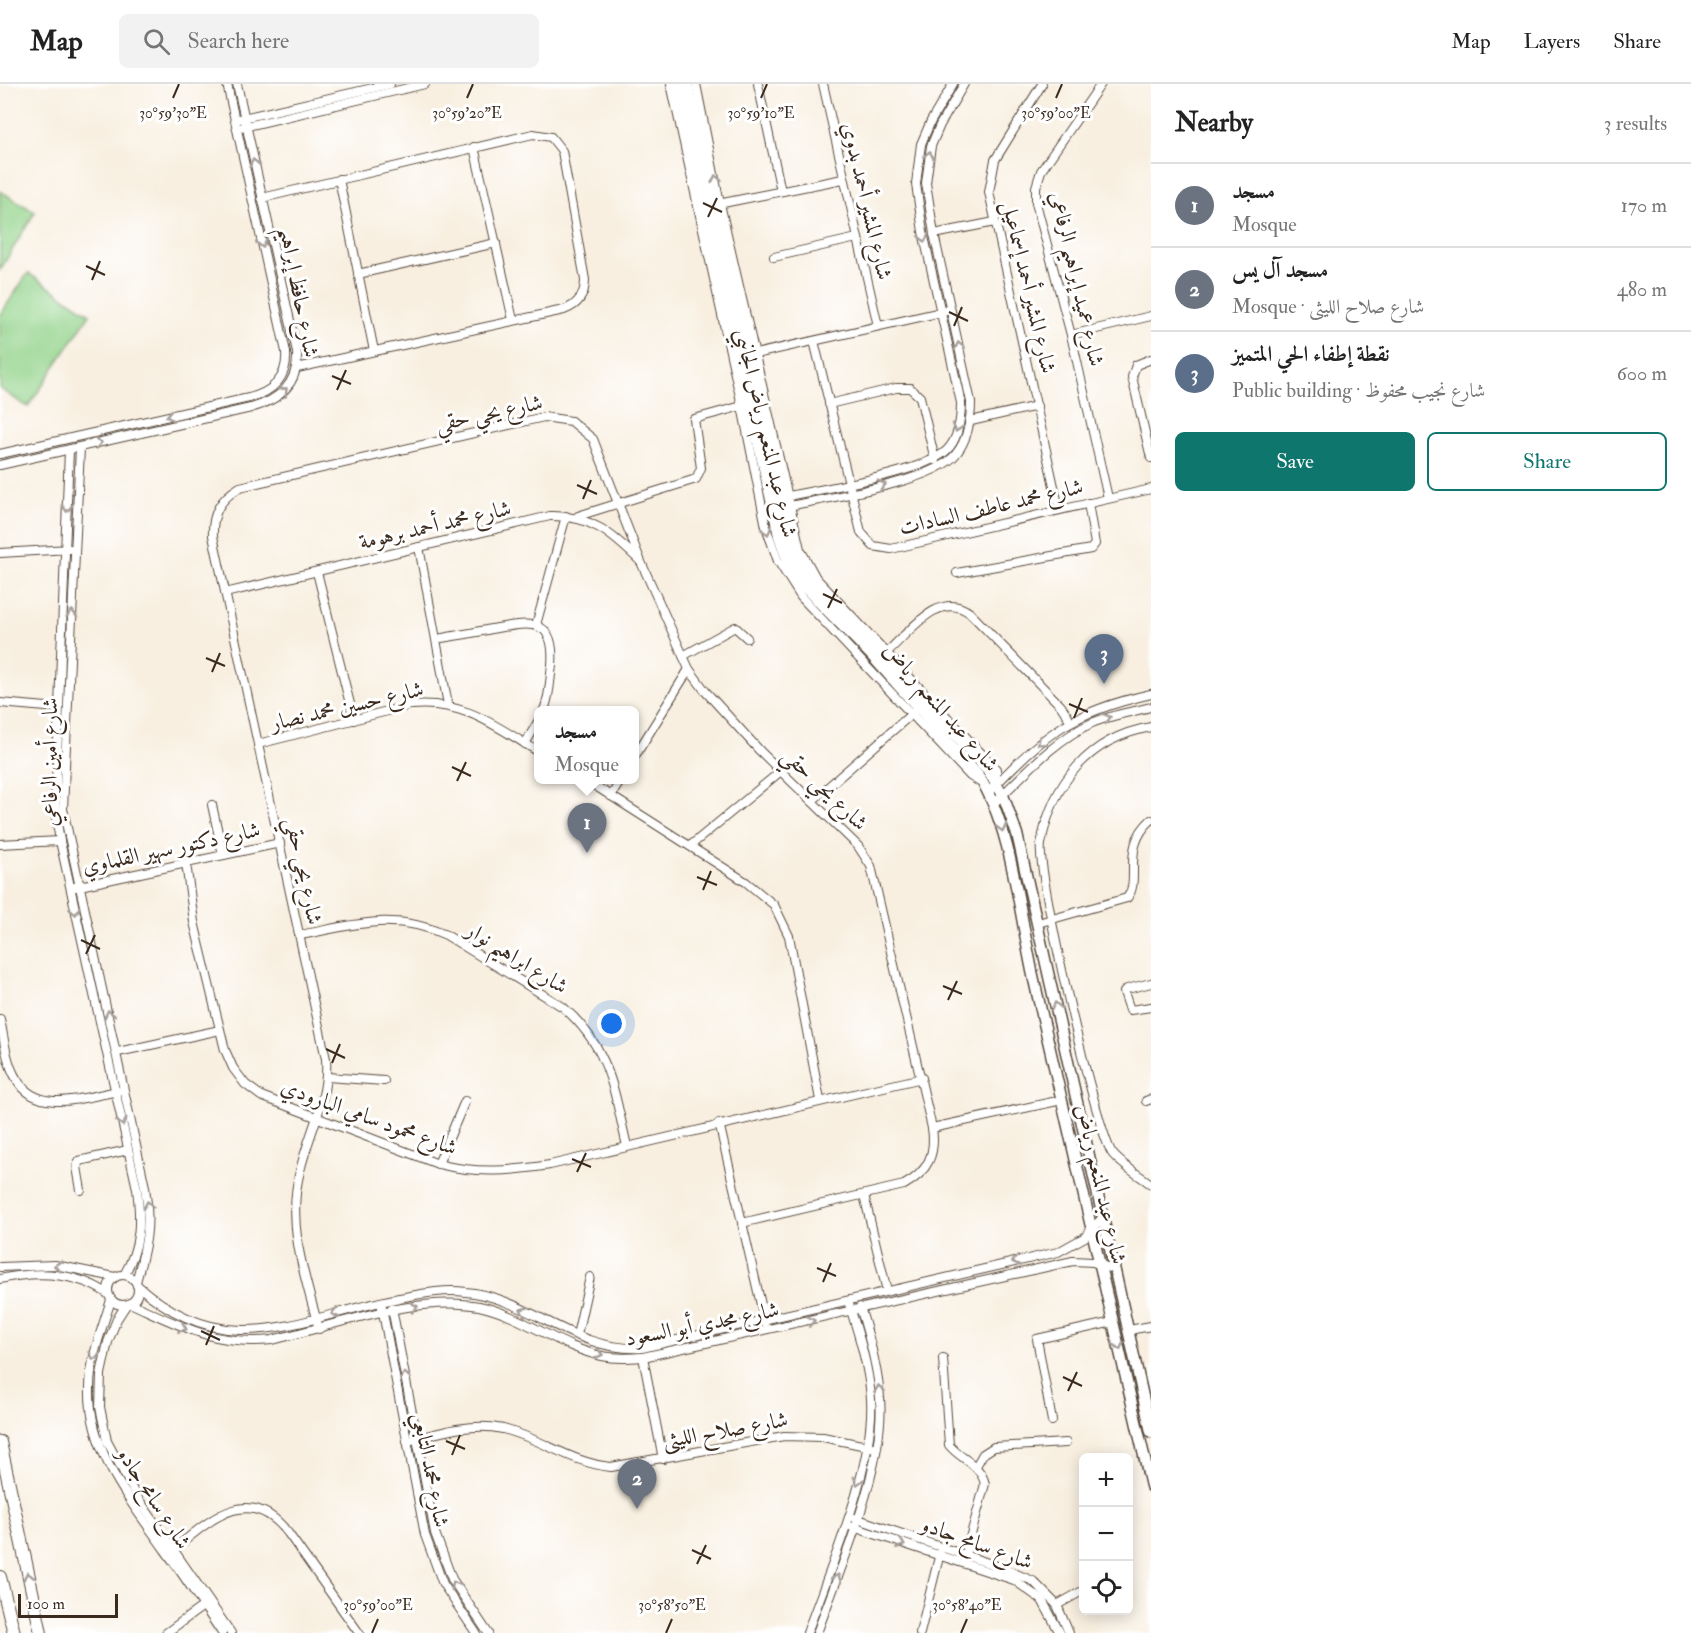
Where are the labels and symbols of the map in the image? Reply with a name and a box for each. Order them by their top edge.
text: 30°59'30"E [139,104,207,123]
text: 30°59'20"E [432,104,502,123]
text: 30°59'10"E [727,104,795,123]
text: 30°59'00"E [1021,104,1091,123]
street label: شارع المشير أحمد بدوي [831,119,901,283]
one-way arrow [922,150,935,160]
one-way arrow [249,158,262,168]
one-way arrow [710,174,723,184]
street label: شارع عميد إبراهيم الرفاعي [1036,189,1111,371]
street label: شارع المشير أحمد إسماعيل [992,198,1064,377]
street label: شارع حافظ إبراهيم [266,224,325,361]
one-way arrow [917,233,930,243]
one-way arrow [255,238,268,248]
street label: شارع عبد المنعم رياض الجانبي [722,326,804,542]
one-way arrow [953,341,966,351]
one-way arrow [277,387,288,397]
street label: شارع يحي حقي [433,388,547,446]
one-way arrow [166,409,176,422]
one-way arrow [952,423,965,433]
one-way arrow [93,438,103,451]
street label: شارع محمد عاطف السادات [896,472,1087,546]
one-way arrow [877,479,887,492]
street label: شارع محمد أحمد برهومة [356,492,515,560]
one-way arrow [60,504,73,513]
one-way arrow [760,526,773,536]
one-way arrow [66,610,79,619]
pin: 3 [1084,634,1124,684]
street label: شارع عبد المنعم رياض [872,636,1005,782]
street label: شارع حسين محمد نصار [266,675,427,742]
street label: شارع أمين الرفاعي [34,698,68,826]
one-way arrow [1101,713,1112,725]
one-way arrow [1037,734,1048,745]
street label: شارع يحي حقي [771,741,874,843]
pin: 1 [568,804,606,853]
street label: شارع دكتور سهير القلماوي [79,815,264,884]
street label: شارع يحي حقي [271,815,329,929]
one-way arrow [995,822,1007,833]
one-way arrow [68,906,81,916]
street label: شارع ابراهيم نوار [455,915,573,1006]
one-way arrow [1051,1002,1064,1012]
one-way arrow [103,1009,116,1019]
your location [597,1009,626,1038]
street label: شارع محمود سامي البارودي [276,1072,461,1166]
street label: شارع عبد المنعم رياض [1063,1101,1133,1268]
one-way arrow [114,1117,127,1127]
one-way arrow [142,1200,154,1209]
one-way arrow [1012,1254,1022,1267]
one-way arrow [53,1260,62,1273]
street label: شارع مجدي أبو السعود [622,1293,782,1357]
one-way arrow [410,1301,419,1313]
one-way arrow [330,1306,340,1319]
one-way arrow [519,1306,530,1318]
one-way arrow [805,1315,815,1328]
one-way arrow [177,1321,188,1333]
one-way arrow [1112,1341,1125,1351]
one-way arrow [594,1347,604,1360]
one-way arrow [88,1351,101,1361]
one-way arrow [399,1371,412,1381]
one-way arrow [873,1385,885,1394]
street label: شارع صلاح الليثى [660,1405,791,1460]
street label: شارع محمد التابعي [400,1410,456,1531]
street label: شارع سامح جادو [105,1440,198,1557]
pin: 2 [618,1460,656,1509]
one-way arrow [852,1476,865,1486]
street label: شارع سامح جادو [914,1509,1037,1581]
one-way arrow [895,1536,906,1549]
one-way arrow [22,1571,35,1581]
one-way arrow [829,1573,842,1584]
one-way arrow [451,1581,462,1591]
scale bar [18,1591,118,1618]
text: 30°59'00"E [343,1596,413,1615]
text: 30°58'50"E [638,1596,706,1615]
text: 30°58'40"E [932,1596,1002,1615]

